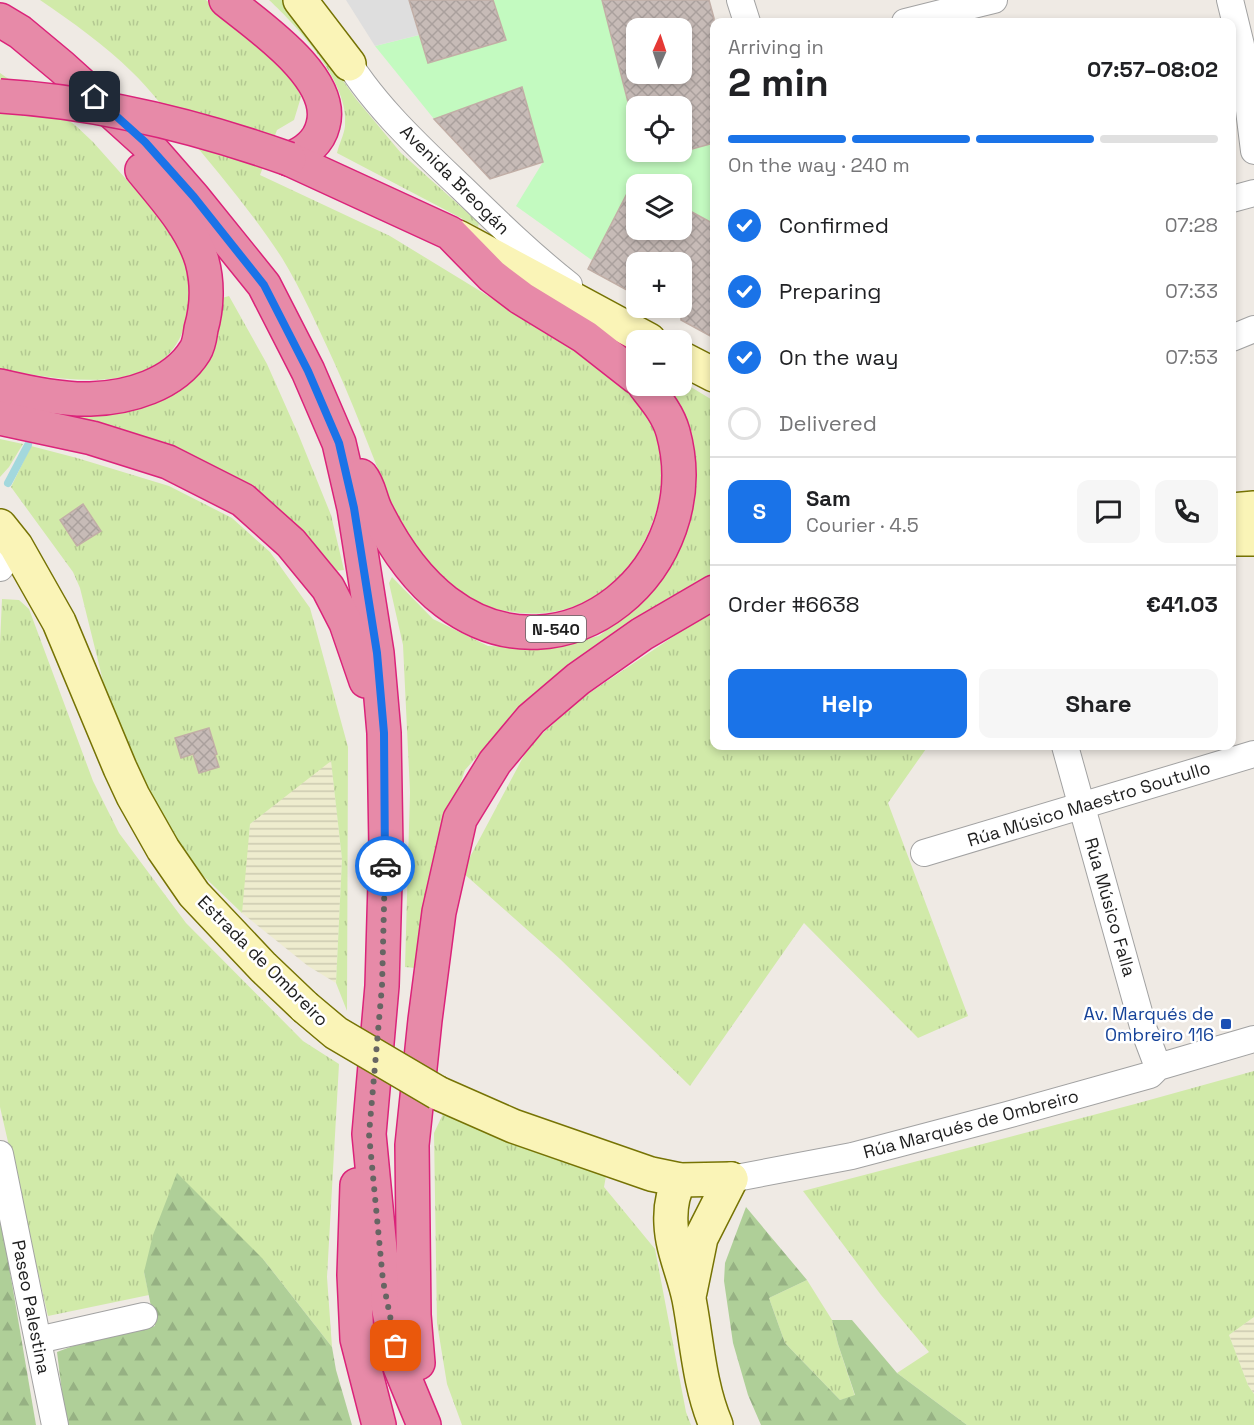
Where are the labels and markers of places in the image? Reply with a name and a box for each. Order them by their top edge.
pin [69,71,120,122]
place label: Av. Marqués de Ombreiro 116 [1083,1002,1214,1046]
marker: Av. Marqués de Ombreiro 116 [1219,1017,1233,1031]
pin [370,1320,421,1371]

